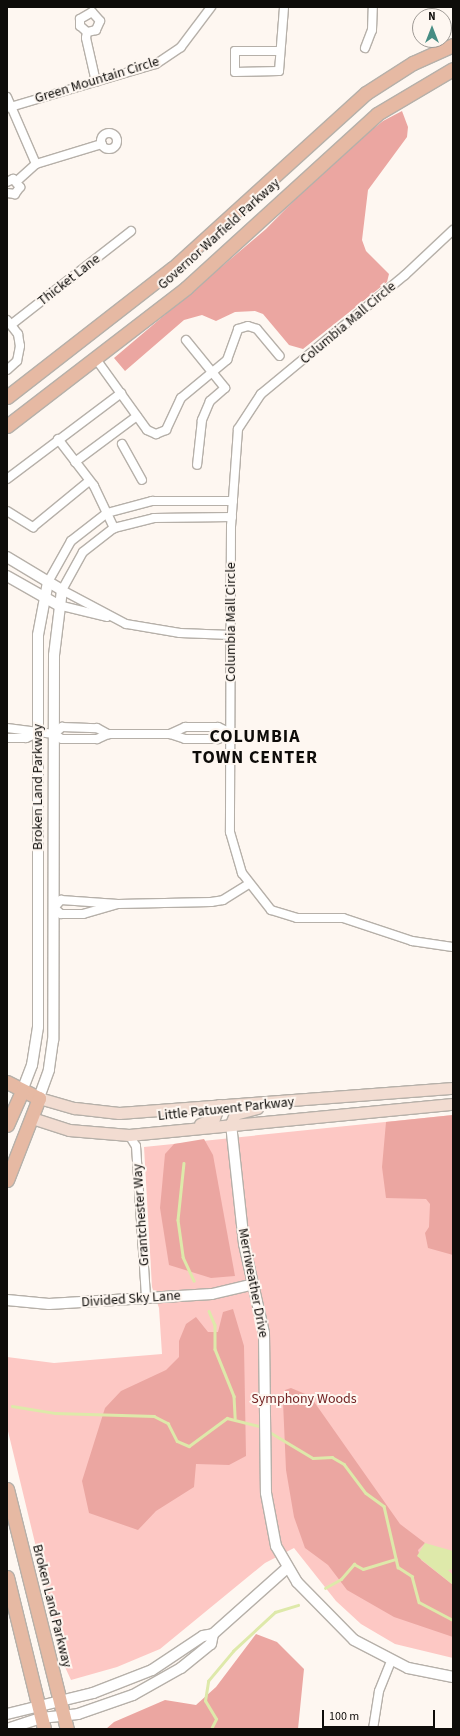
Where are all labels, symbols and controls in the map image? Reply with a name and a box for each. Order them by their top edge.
north arrow [412,8,452,48]
text: N [428,9,436,24]
street label: Green Mountain Circle [33,53,161,107]
street label: Governor Warfield Parkway [155,175,283,293]
street label: Thicket Lane [35,250,103,310]
street label: Columbia Mall Circle [297,278,399,368]
street label: Columbia Mall Circle [223,562,239,682]
street label: Broken Land Parkway [30,724,46,850]
district label: COLUMBIA TOWN CENTER [192,727,318,770]
street label: Little Patuxent Parkway [157,1093,295,1125]
street label: Grantchester Way [129,1163,153,1267]
street label: Merriweather Drive [234,1227,272,1339]
street label: Divided Sky Lane [81,1287,181,1311]
park label: Symphony Woods [251,1391,357,1407]
street label: Broken Land Parkway [29,1543,75,1669]
scale bar [324,1702,437,1728]
text: 100 m [329,1708,359,1725]

